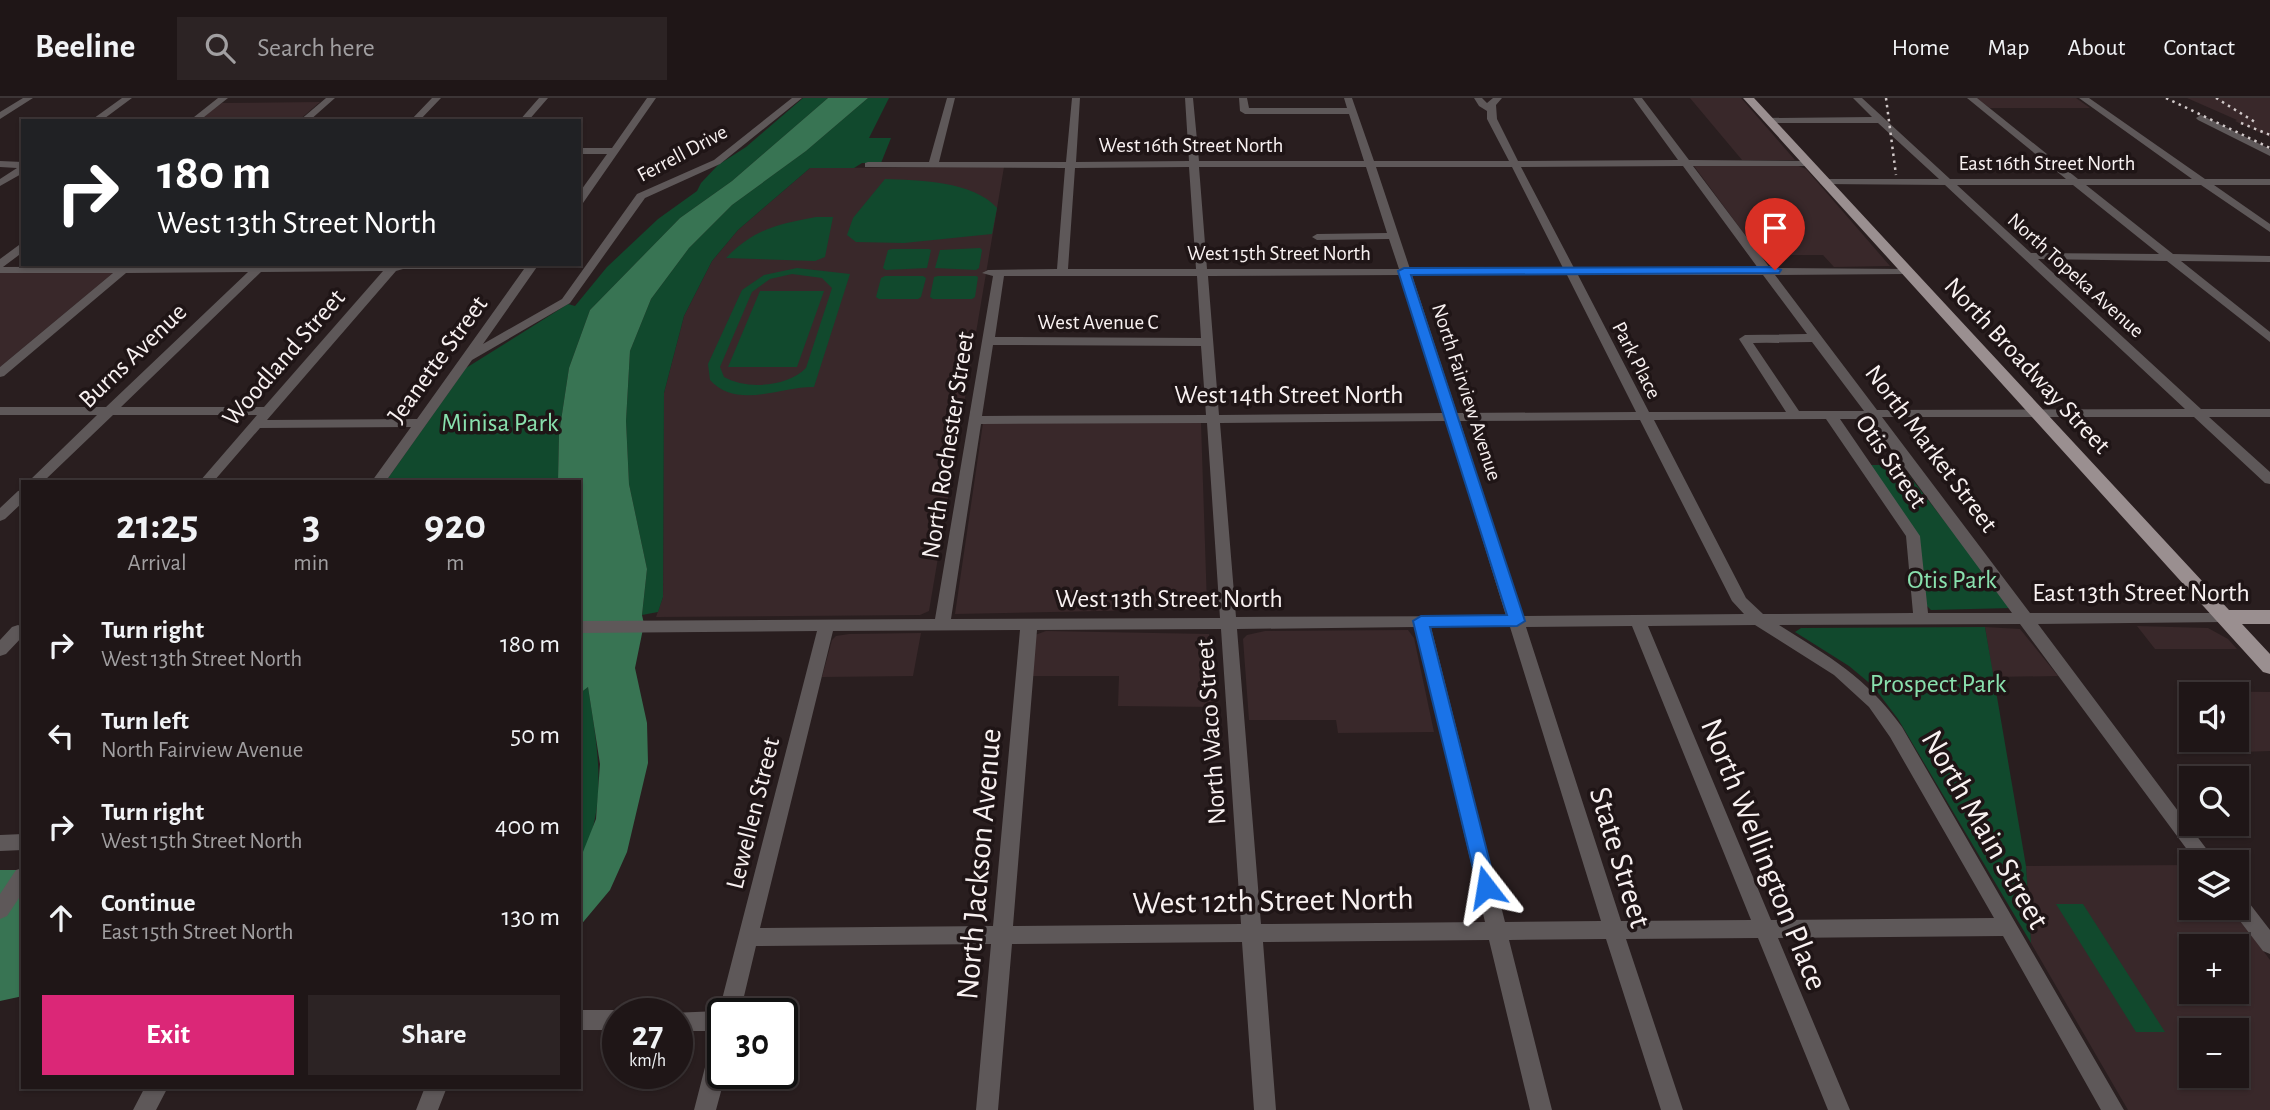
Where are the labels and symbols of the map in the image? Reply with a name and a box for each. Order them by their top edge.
street label: Ferrell Drive [634,121,731,186]
street label: West 16th Street North [1099,135,1283,156]
street label: East 16th Street North [1959,153,2135,174]
pin [1745,198,1805,270]
street label: North Topeka Avenue [2004,209,2148,342]
street label: West 15th Street North [1187,243,1371,264]
street label: North Broadway Street [1939,273,2115,459]
street label: Woodland Street [218,284,350,431]
street label: Jeanette Street [383,291,493,428]
street label: Burns Avenue [74,298,192,413]
street label: North Fairview Avenue [1428,301,1505,483]
street label: West Avenue C [1037,312,1159,333]
street label: Park Place [1608,318,1665,402]
street label: North Rochester Street [917,330,979,561]
street label: North Market Street [1860,360,2002,537]
street label: West 14th Street North [1174,382,1404,408]
park label: Minisa Park [441,410,559,436]
street label: Otis Street [1851,410,1932,513]
park label: Otis Park [1907,567,1997,593]
street label: East 13th Street North [2032,580,2250,606]
street label: West 13th Street North [1055,586,1283,612]
street label: North Waco Street [1192,638,1230,826]
park label: Prospect Park [1870,671,2006,697]
street label: North Wellington Place [1695,714,1833,995]
street label: North Main Street [1915,725,2055,934]
street label: North Jackson Avenue [951,727,1007,1001]
street label: Lewellen Street [722,735,784,892]
street label: State Street [1584,783,1657,931]
position arrow [1449,850,1523,924]
street label: West 12th Street North [1132,883,1414,919]
speed limit sign: 30 [707,998,798,1089]

